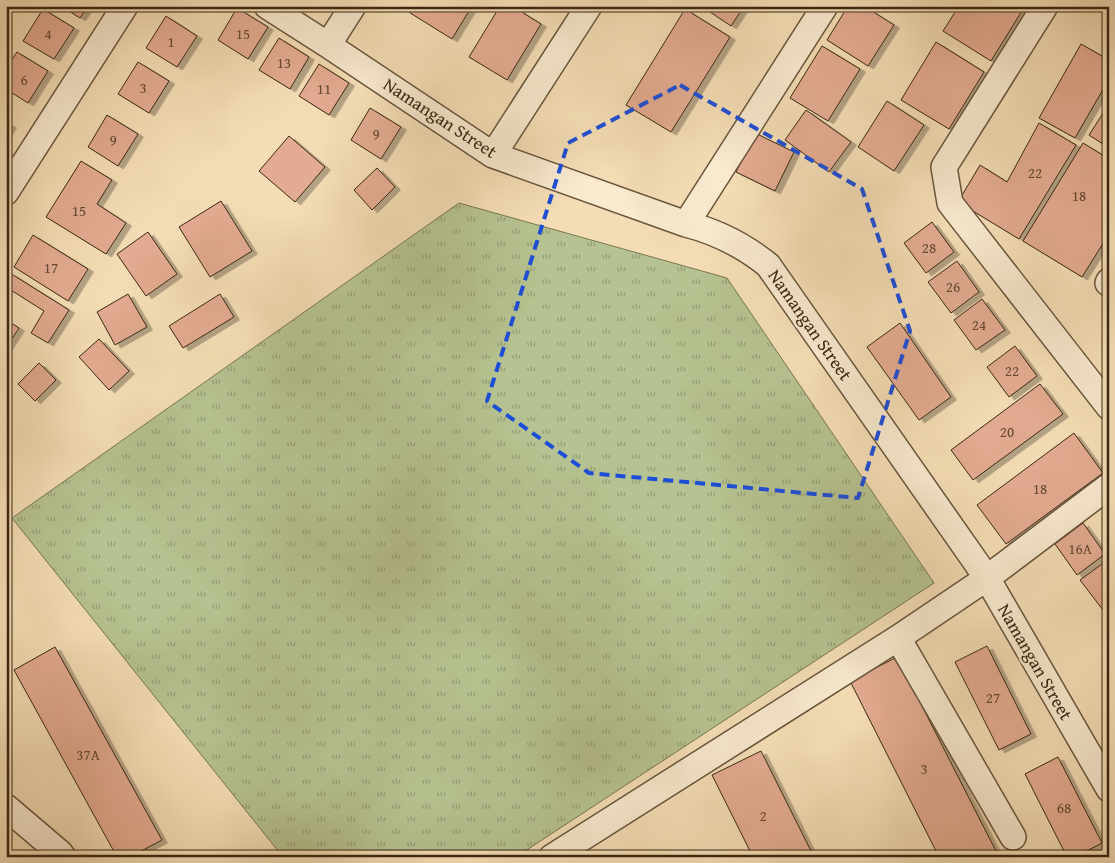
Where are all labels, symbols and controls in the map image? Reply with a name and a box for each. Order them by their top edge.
house number: 4 [44,23,52,44]
house number: 15 [236,23,250,44]
house number: 1 [167,31,175,52]
house number: 13 [277,52,291,73]
house number: 6 [20,69,28,90]
street label: Namangan Street [378,71,503,165]
house number: 3 [139,77,147,98]
house number: 11 [317,78,331,99]
house number: 9 [372,123,380,144]
house number: 9 [109,129,117,150]
house number: 22 [1028,162,1042,183]
house number: 18 [1072,185,1086,206]
house number: 15 [72,200,86,221]
house number: 28 [922,237,936,258]
house number: 17 [44,257,58,278]
street label: Namangan Street [762,263,859,387]
house number: 26 [946,276,960,297]
house number: 24 [972,314,986,335]
house number: 22 [1005,360,1019,381]
house number: 20 [1000,421,1014,442]
house number: 18 [1033,478,1047,499]
house number: 16A [1068,538,1092,559]
street label: Namangan Street [991,598,1080,726]
house number: 27 [986,687,1000,708]
house number: 37A [76,744,100,765]
house number: 3 [920,758,928,779]
house number: 68 [1057,797,1071,818]
house number: 2 [759,805,767,826]

